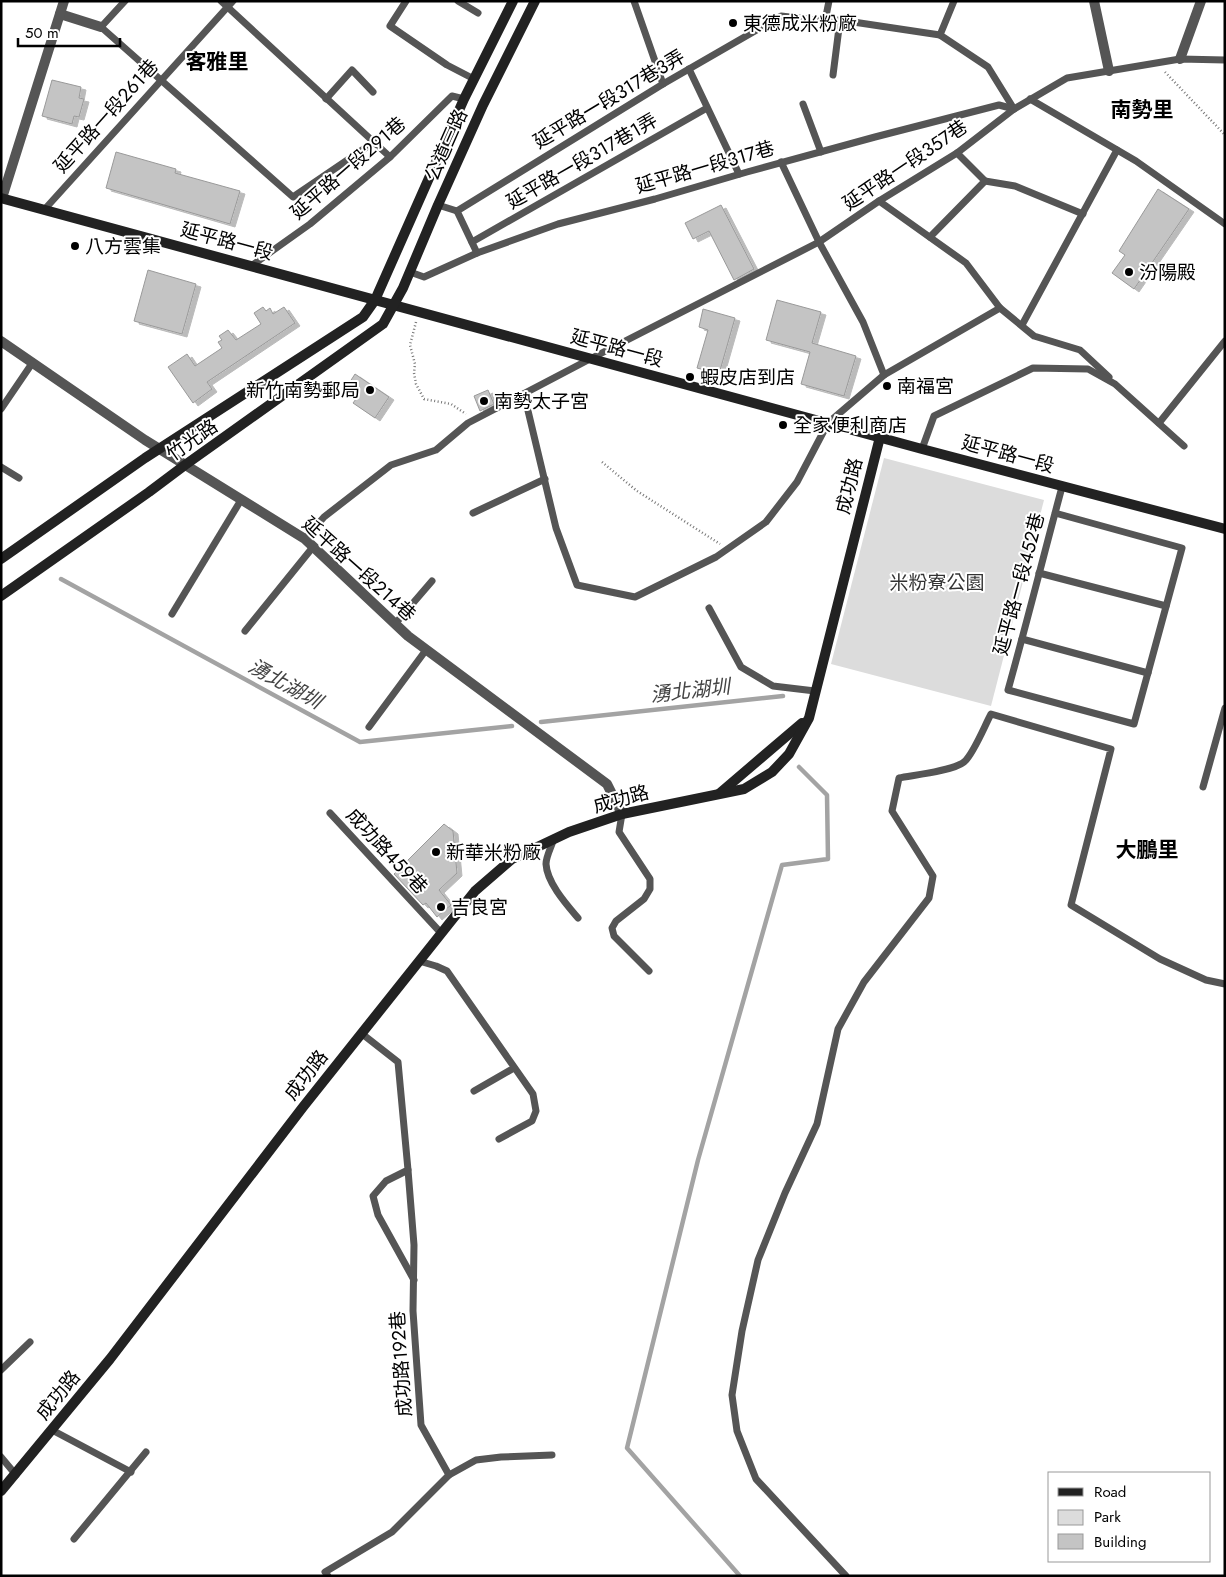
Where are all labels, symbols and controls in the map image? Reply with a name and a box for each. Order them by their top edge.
place label: 東德成米粉廠 [743,10,857,37]
scale bar [18,15,120,47]
marker: 東德成米粉廠 [727,17,739,29]
text: 50 m [25,22,59,44]
street label: 延平路一段317巷3弄 [528,43,690,155]
district label: 客雅里 [186,47,249,77]
street label: 延平路一段261巷 [48,53,164,179]
district label: 南勢里 [1111,95,1174,125]
street label: 公道三路 [418,105,474,185]
street label: 延平路一段317巷1弄 [501,107,663,215]
street label: 延平路一段291巷 [285,110,411,226]
street label: 延平路一段357巷 [837,113,973,217]
street label: 延平路一段317巷 [633,134,777,200]
street label: 延平路一段 [178,216,276,266]
place label: 八方雲集 [85,233,161,260]
marker: 八方雲集 [69,240,81,252]
place label: 汾陽殿 [1139,259,1196,286]
marker: 汾陽殿 [1123,266,1135,278]
street label: 延平路一段 [568,323,666,373]
place label: 蝦皮店到店 [700,364,795,391]
marker: 蝦皮店到店 [684,371,696,383]
place label: 南福宮 [897,373,954,400]
place label: 新竹南勢郵局 [246,377,360,404]
marker: 南福宮 [881,380,893,392]
marker: 新竹南勢郵局 [364,384,376,396]
place label: 南勢太子宮 [494,388,589,415]
marker: 南勢太子宮 [478,395,490,407]
place label: 全家便利商店 [793,412,907,439]
street label: 竹光路 [161,413,223,467]
marker: 全家便利商店 [777,419,789,431]
street label: 延平路一段 [959,429,1057,479]
street label: 成功路 [829,455,869,517]
street label: 延平路一段452巷 [987,510,1051,658]
street label: 延平路一段214巷 [296,511,422,627]
park label: 米粉寮公園 [889,569,985,596]
water label: 湧北湖圳 [243,652,330,718]
water label: 湧北湖圳 [649,672,734,710]
street label: 成功路 [590,779,652,819]
street label: 成功路459巷 [340,802,434,900]
district label: 大鵬里 [1116,835,1179,865]
place label: 新華米粉廠 [446,839,541,866]
marker: 新華米粉廠 [430,846,442,858]
place label: 吉良宮 [451,894,508,921]
marker: 吉良宮 [435,901,447,913]
street label: 成功路 [278,1044,334,1106]
street label: 成功路192巷 [384,1310,418,1418]
street label: 成功路 [30,1364,86,1426]
legend [1048,1472,1211,1562]
text: Road [1094,1481,1126,1503]
text: Park [1094,1506,1121,1528]
text: Building [1094,1531,1146,1553]

